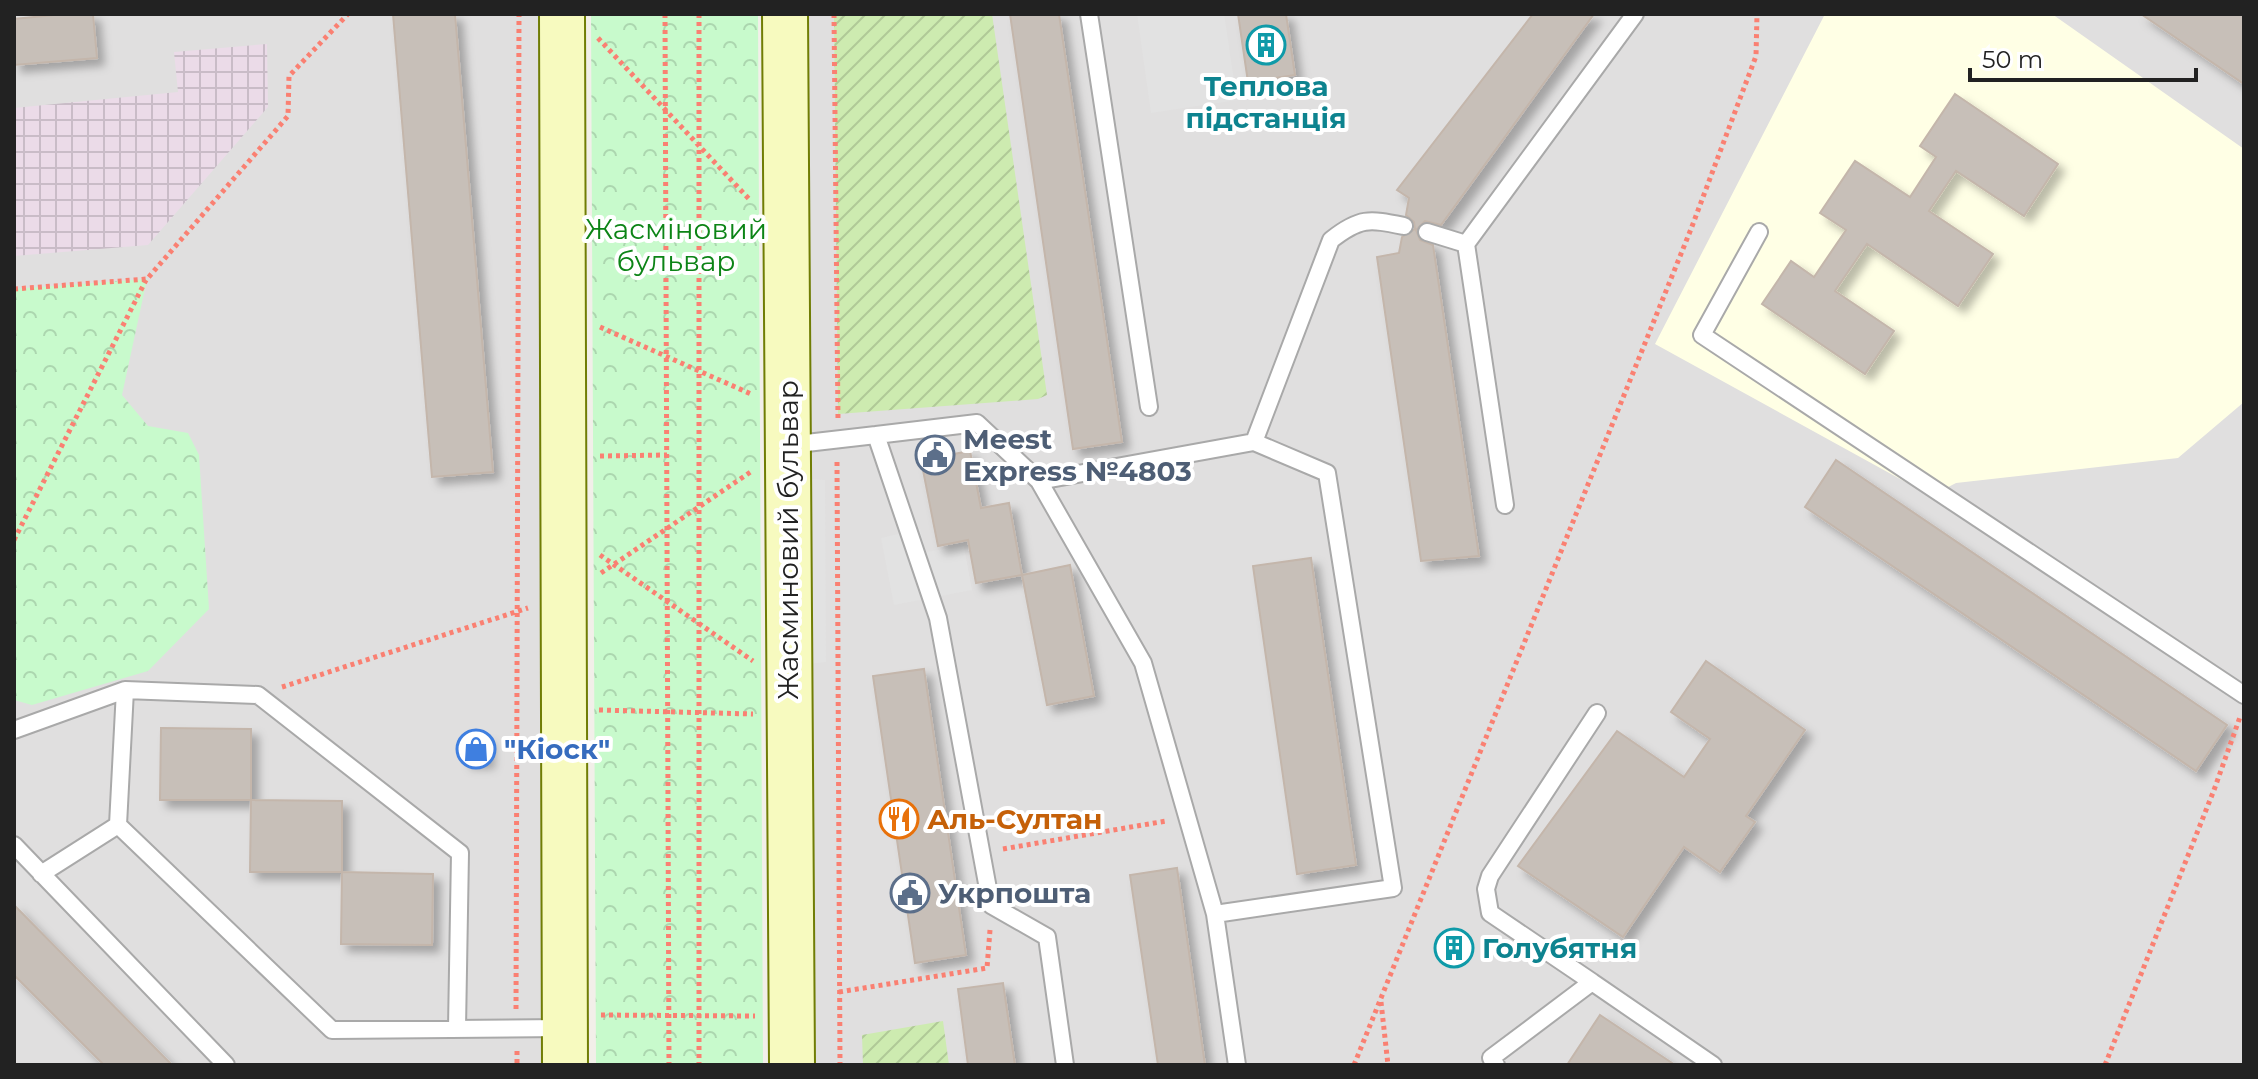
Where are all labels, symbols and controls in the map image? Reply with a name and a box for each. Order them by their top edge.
building icon: Теплова підстанція [1245,24,1287,66]
scale bar [1970,32,2196,82]
text: 50 m [1982,45,2043,74]
place label: Теплова підстанція [1185,69,1347,135]
park label: Жасміновий бульвар [585,212,767,278]
street label: Жасминовий бульвар [771,380,805,700]
place label: Meest Express №4803 [963,422,1192,488]
public building icon: Meest Express №4803 [914,434,956,476]
shop icon: "Кіоск" [455,728,497,770]
place label: "Кіоск" [504,732,610,766]
restaurant icon: Аль-Султан [878,798,920,840]
place label: Аль-Султан [927,802,1102,836]
public building icon: Укрпошта [889,872,931,914]
place label: Укрпошта [938,876,1091,910]
building icon: Голубятня [1433,927,1475,969]
place label: Голубятня [1482,931,1637,965]

